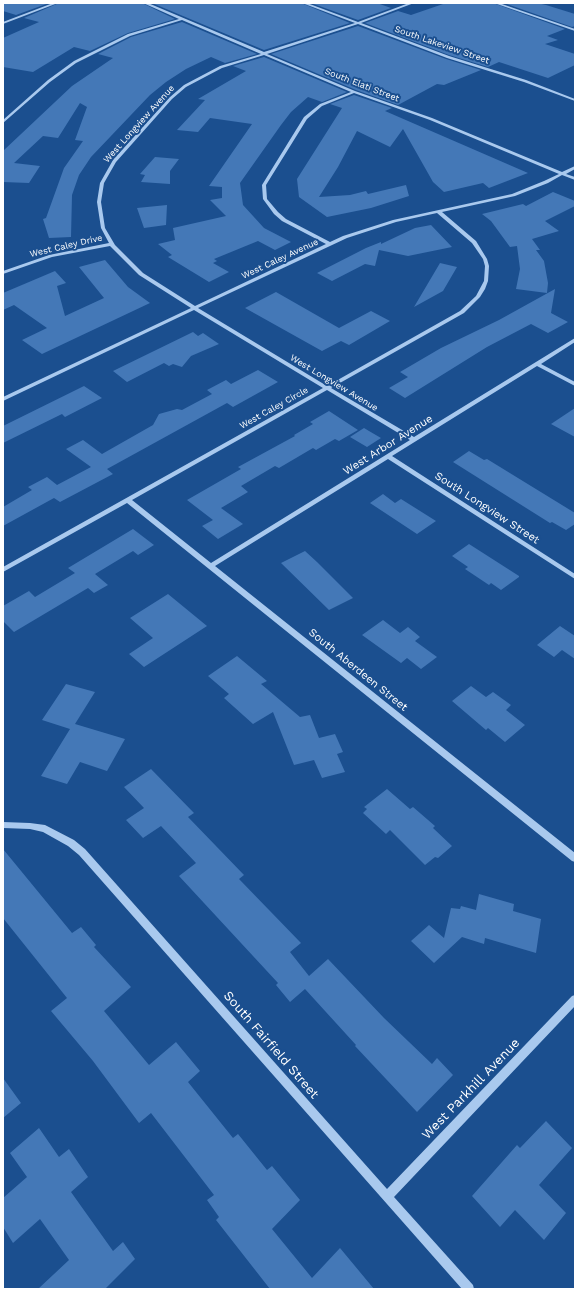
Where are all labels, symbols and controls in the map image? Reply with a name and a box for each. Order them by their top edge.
street label: South Lakeview Street [393,24,491,66]
street label: South Elati Street [323,66,401,104]
street label: West Longview Avenue [101,83,177,165]
street label: West Caley Drive [29,232,103,260]
street label: West Caley Avenue [240,236,320,282]
street label: West Longview Avenue [288,352,380,414]
street label: West Caley Circle [238,385,310,431]
street label: West Arbor Avenue [341,412,435,478]
street label: South Longview Street [432,469,542,547]
street label: South Aberdeen Street [306,626,410,714]
street label: South Fairfield Street [220,988,322,1102]
street label: West Parkhill Avenue [419,1035,523,1143]

